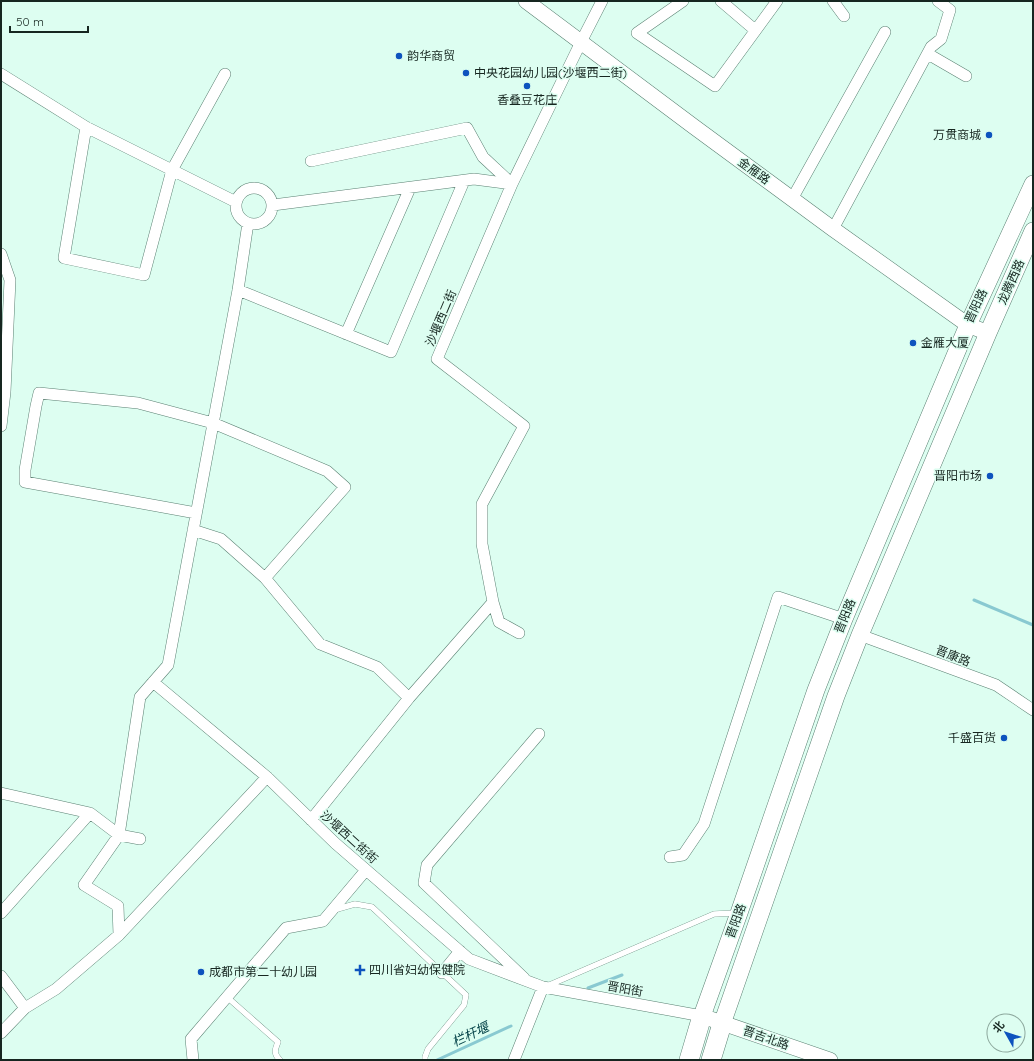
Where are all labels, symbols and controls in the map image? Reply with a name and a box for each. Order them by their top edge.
scale bar [10,8,88,34]
text: 50 m [16,14,44,29]
place label: 韵华商贸 [407,48,455,63]
marker: 韵华商贸 [394,51,404,61]
place label: 中央花园幼儿园(沙堰西二街) [474,65,627,80]
marker: 中央花园幼儿园(沙堰西二街) [461,68,471,78]
marker: 香叠豆花庄 [522,81,532,91]
place label: 香叠豆花庄 [497,92,557,107]
place label: 万贯商城 [933,127,981,142]
marker: 万贯商城 [984,130,994,140]
street label: 金雁路 [735,154,773,187]
street label: 龙腾西路 [994,257,1027,307]
street label: 晋阳路 [961,286,990,325]
street label: 沙堰西二街 [422,287,459,348]
place label: 金雁大厦 [921,335,969,350]
marker: 金雁大厦 [908,338,918,348]
place label: 晋阳市场 [934,468,982,483]
marker: 晋阳市场 [985,471,995,481]
street label: 晋阳路 [831,596,858,635]
street label: 晋康路 [934,642,973,669]
place label: 千盛百货 [948,730,996,745]
marker: 千盛百货 [999,733,1009,743]
street label: 沙堰西二街街 [318,807,381,866]
street label: 晋阳路 [722,901,749,940]
place label: 四川省妇幼保健院 [369,962,465,977]
place label: 成都市第二十幼儿园 [209,964,317,979]
marker: 四川省妇幼保健院 [354,964,366,976]
marker: 成都市第二十幼儿园 [196,967,206,977]
street label: 晋阳街 [606,978,644,999]
north arrow [986,1013,1026,1053]
water label: 栏杆堰 [449,1018,493,1049]
text: 北 [989,1018,1007,1035]
street label: 晋吉北路 [741,1023,791,1052]

